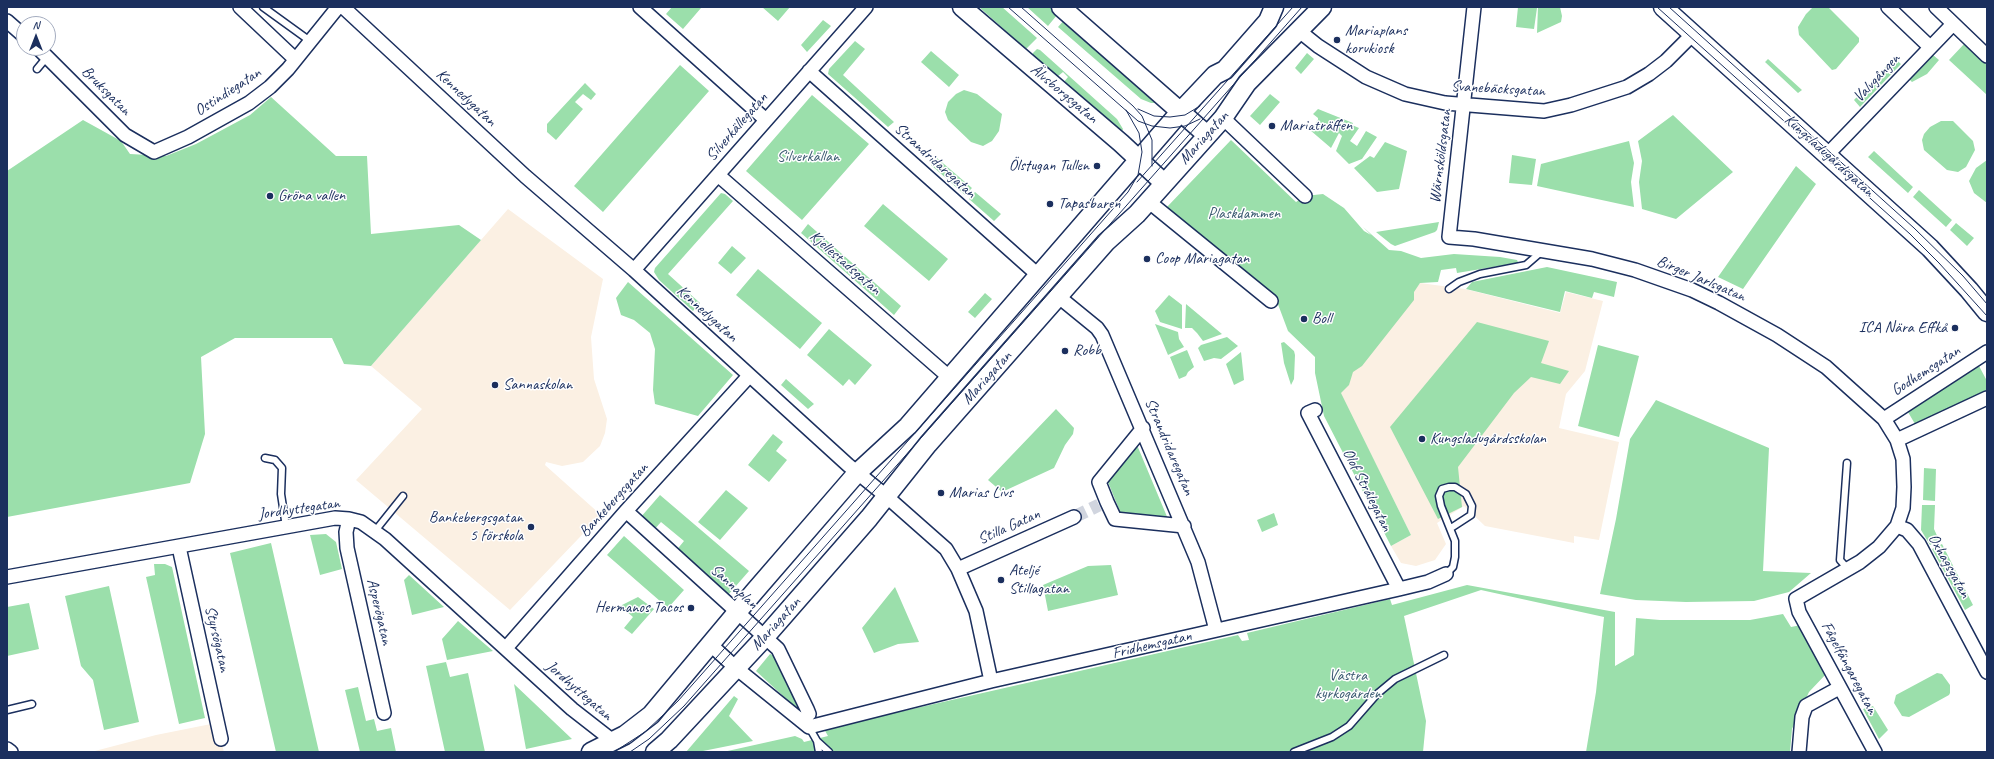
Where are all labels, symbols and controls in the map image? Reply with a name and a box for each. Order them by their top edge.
north arrow [16,16,56,56]
text: N [33,18,39,32]
place label: Mariaplans korvkiosk [1345,21,1407,59]
marker: Mariaplans korvkiosk [1332,35,1342,45]
street label: Valvgången [1850,50,1904,106]
street label: Älvsborgsgatan [1026,60,1102,128]
street label: Bruksgatan [77,62,135,120]
street label: Ostindiegatan [191,63,265,121]
street label: Kennedygatan [432,65,500,131]
street label: Svanebäcksgatan [1451,77,1545,101]
street label: Silverkällegatan [702,89,772,165]
street label: Mariagatan [1175,107,1233,169]
street label: Wärnsköldsgatan [1426,108,1456,204]
street label: Kungsladugårdsgatan [1780,111,1878,201]
place label: Mariaträffen [1280,116,1352,136]
street label: Strandridaregatan [890,119,980,203]
marker: Mariaträffen [1267,121,1277,131]
park label: Silverkällan [777,147,839,167]
place label: Ölstugan Tullen [1009,156,1089,176]
marker: Ölstugan Tullen [1092,161,1102,171]
place label: Gröna vallen [278,186,345,206]
marker: Gröna vallen [265,191,275,201]
place label: Tapasbaren [1058,194,1120,214]
marker: Tapasbaren [1045,199,1055,209]
park label: Plaskdammen [1208,204,1280,224]
street label: Kjellestadsgatan [805,227,885,299]
place label: Coop Mariagatan [1155,249,1249,269]
street label: Birger Jarlsgatan [1654,252,1748,306]
marker: Coop Mariagatan [1142,254,1152,264]
street label: Kennedygatan [672,282,742,346]
place label: Boll [1312,309,1331,329]
marker: Boll [1299,314,1309,324]
place label: ICA Nära Effkå [1859,318,1947,338]
marker: ICA Nära Effkå [1950,323,1960,333]
place label: Robb [1073,341,1101,361]
street label: Godhemsgatan [1888,342,1964,400]
marker: Robb [1060,346,1070,356]
street label: Mariagatan [958,347,1016,409]
place label: Sannaskolan [503,375,572,395]
marker: Sannaskolan [490,380,500,390]
street label: Strandridaregatan [1140,396,1198,498]
place label: Kungsladugårdsskolan [1430,429,1546,449]
marker: Kungsladugårdsskolan [1417,434,1427,444]
street label: Olof Strålegatan [1338,445,1396,535]
street label: Bankebergsgatan [575,459,653,541]
place label: Marias Livs [949,483,1013,503]
marker: Marias Livs [936,488,946,498]
street label: Jordhyttegatan [257,494,341,524]
street label: Stilla Gatan [975,505,1043,549]
place label: Bankebergsgatan 5 förskola [429,508,523,546]
marker: Bankebergsgatan 5 förskola [526,522,536,532]
street label: Oxhagsgatan [1924,531,1974,601]
street label: Sannaplan [706,560,762,614]
place label: Ateljé Stillagatan [1009,561,1069,599]
marker: Ateljé Stillagatan [996,575,1006,585]
street label: Asperögatan [362,577,396,647]
street label: Mariagatan [747,593,805,655]
place label: Hermanos Tacos [595,598,683,618]
marker: Hermanos Tacos [686,603,696,613]
street label: Styrsögatan [200,604,234,674]
street label: Fågelfängaregatan [1817,618,1881,718]
street label: Fridhemsgatan [1110,627,1194,663]
street label: Jordhyttegatan [542,657,616,725]
park label: Västra kyrkogården [1315,666,1381,704]

